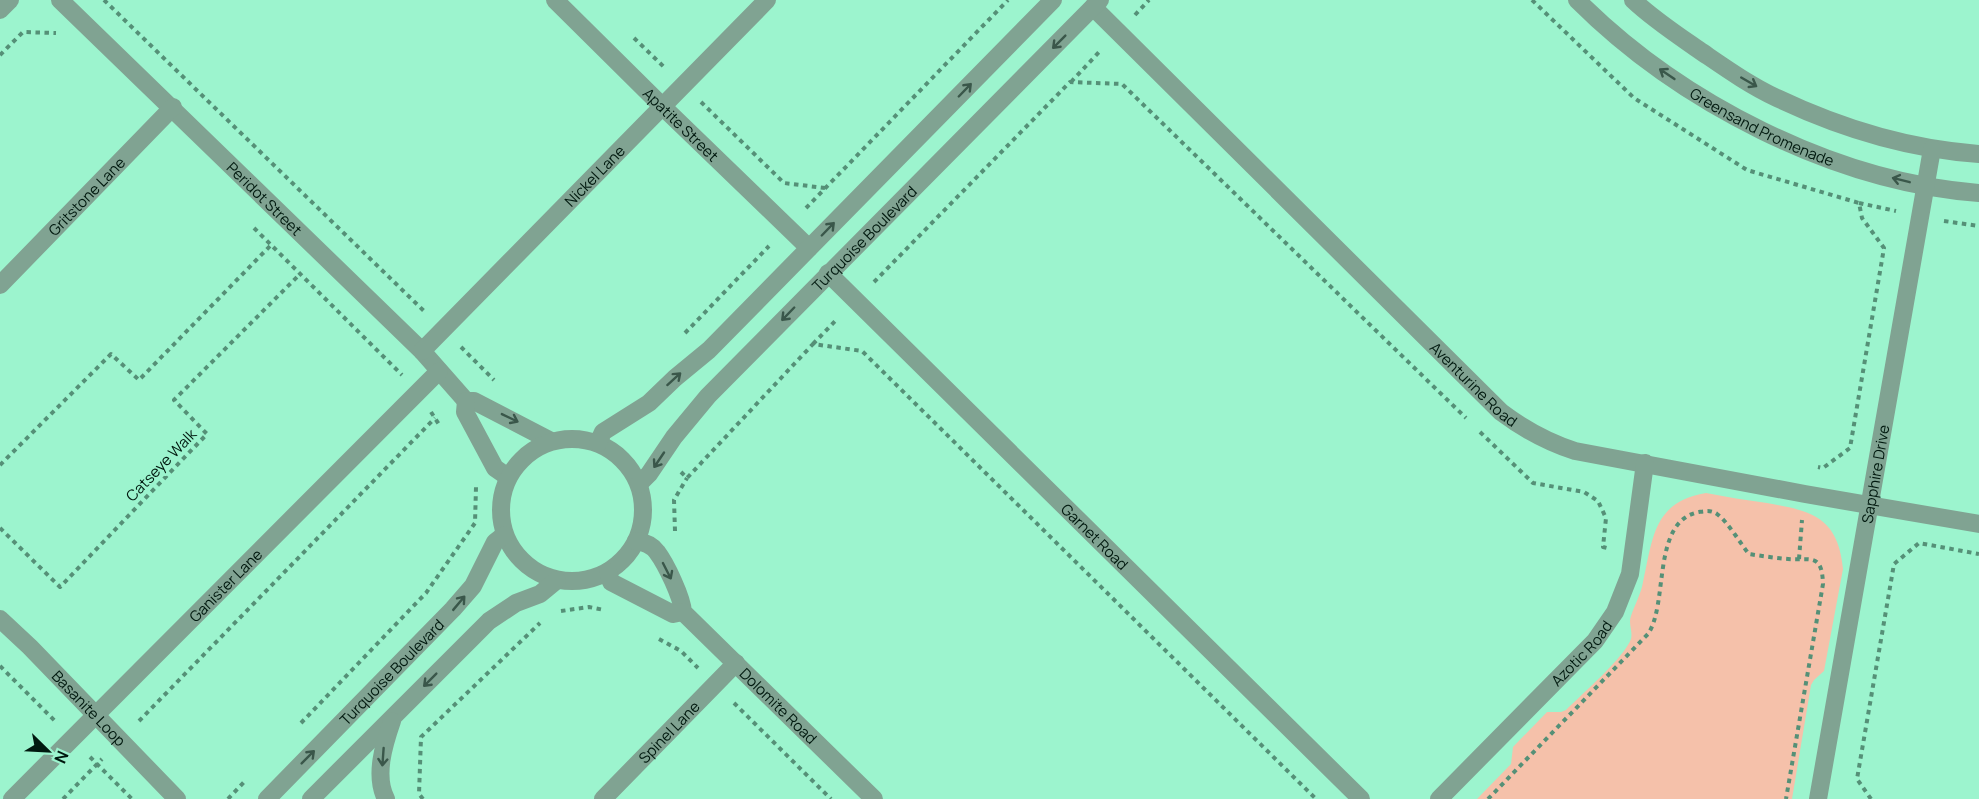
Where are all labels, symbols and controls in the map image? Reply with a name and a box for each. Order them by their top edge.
one-way arrow [1051,34,1066,49]
one-way arrow [1660,68,1676,80]
one-way arrow [1740,76,1757,88]
one-way arrow [958,82,972,97]
street label: Greensand Promenade [1686,82,1837,171]
street label: Apatite Street [639,83,723,166]
street label: Nickel Lane [559,140,630,211]
street label: Gritstone Lane [43,152,130,240]
street label: Peridot Street [222,157,307,240]
one-way arrow [1892,174,1911,185]
street label: Turquoise Boulevard [807,181,921,296]
one-way arrow [821,221,836,236]
one-way arrow [781,307,796,322]
street label: Aventurine Road [1426,337,1522,431]
one-way arrow [666,372,681,386]
one-way arrow [500,413,518,425]
street label: Sapphire Drive [1856,423,1894,525]
street label: Catseye Walk [121,424,201,506]
one-way arrow [653,451,665,467]
street label: Garnet Road [1057,499,1133,574]
street label: Ganister Lane [184,544,267,627]
one-way arrow [661,561,673,579]
one-way arrow [452,595,465,611]
street label: Turquoise Boulevard [335,614,448,730]
street label: Azotic Road [1546,616,1617,690]
street label: Dolomite Road [735,663,822,748]
street label: Basanite Loop [47,666,131,751]
one-way arrow [423,672,438,687]
street label: Spinel Lane [633,696,704,768]
north arrow [18,721,78,781]
text: N [49,747,74,767]
one-way arrow [377,747,388,767]
one-way arrow [300,750,315,765]

